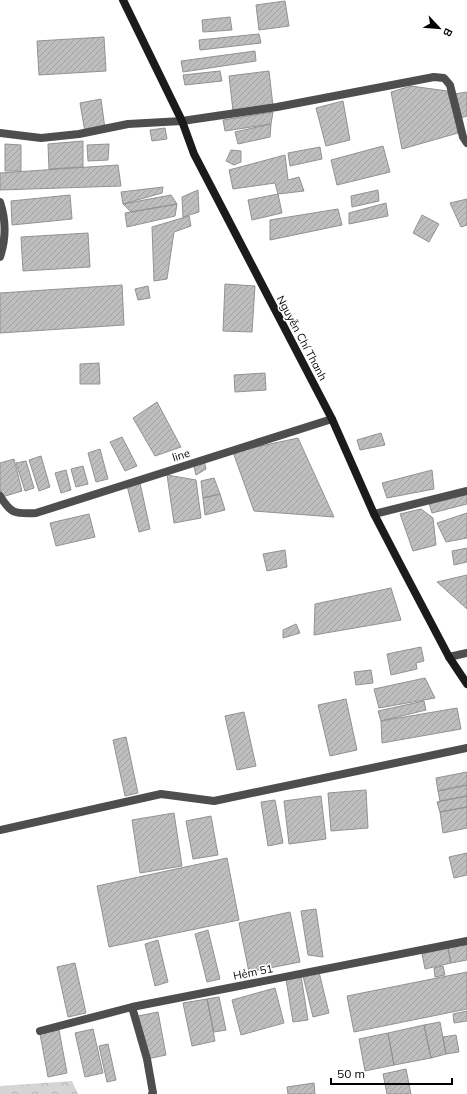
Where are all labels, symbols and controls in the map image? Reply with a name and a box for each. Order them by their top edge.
north arrow [419,8,459,48]
text: B [440,26,456,39]
street label: Nguyễn Chí Thanh [274,293,330,383]
street label: line [170,446,192,464]
street label: Hẻm 51 [232,961,274,983]
scale bar [331,1060,452,1086]
text: 50 m [337,1066,365,1081]

